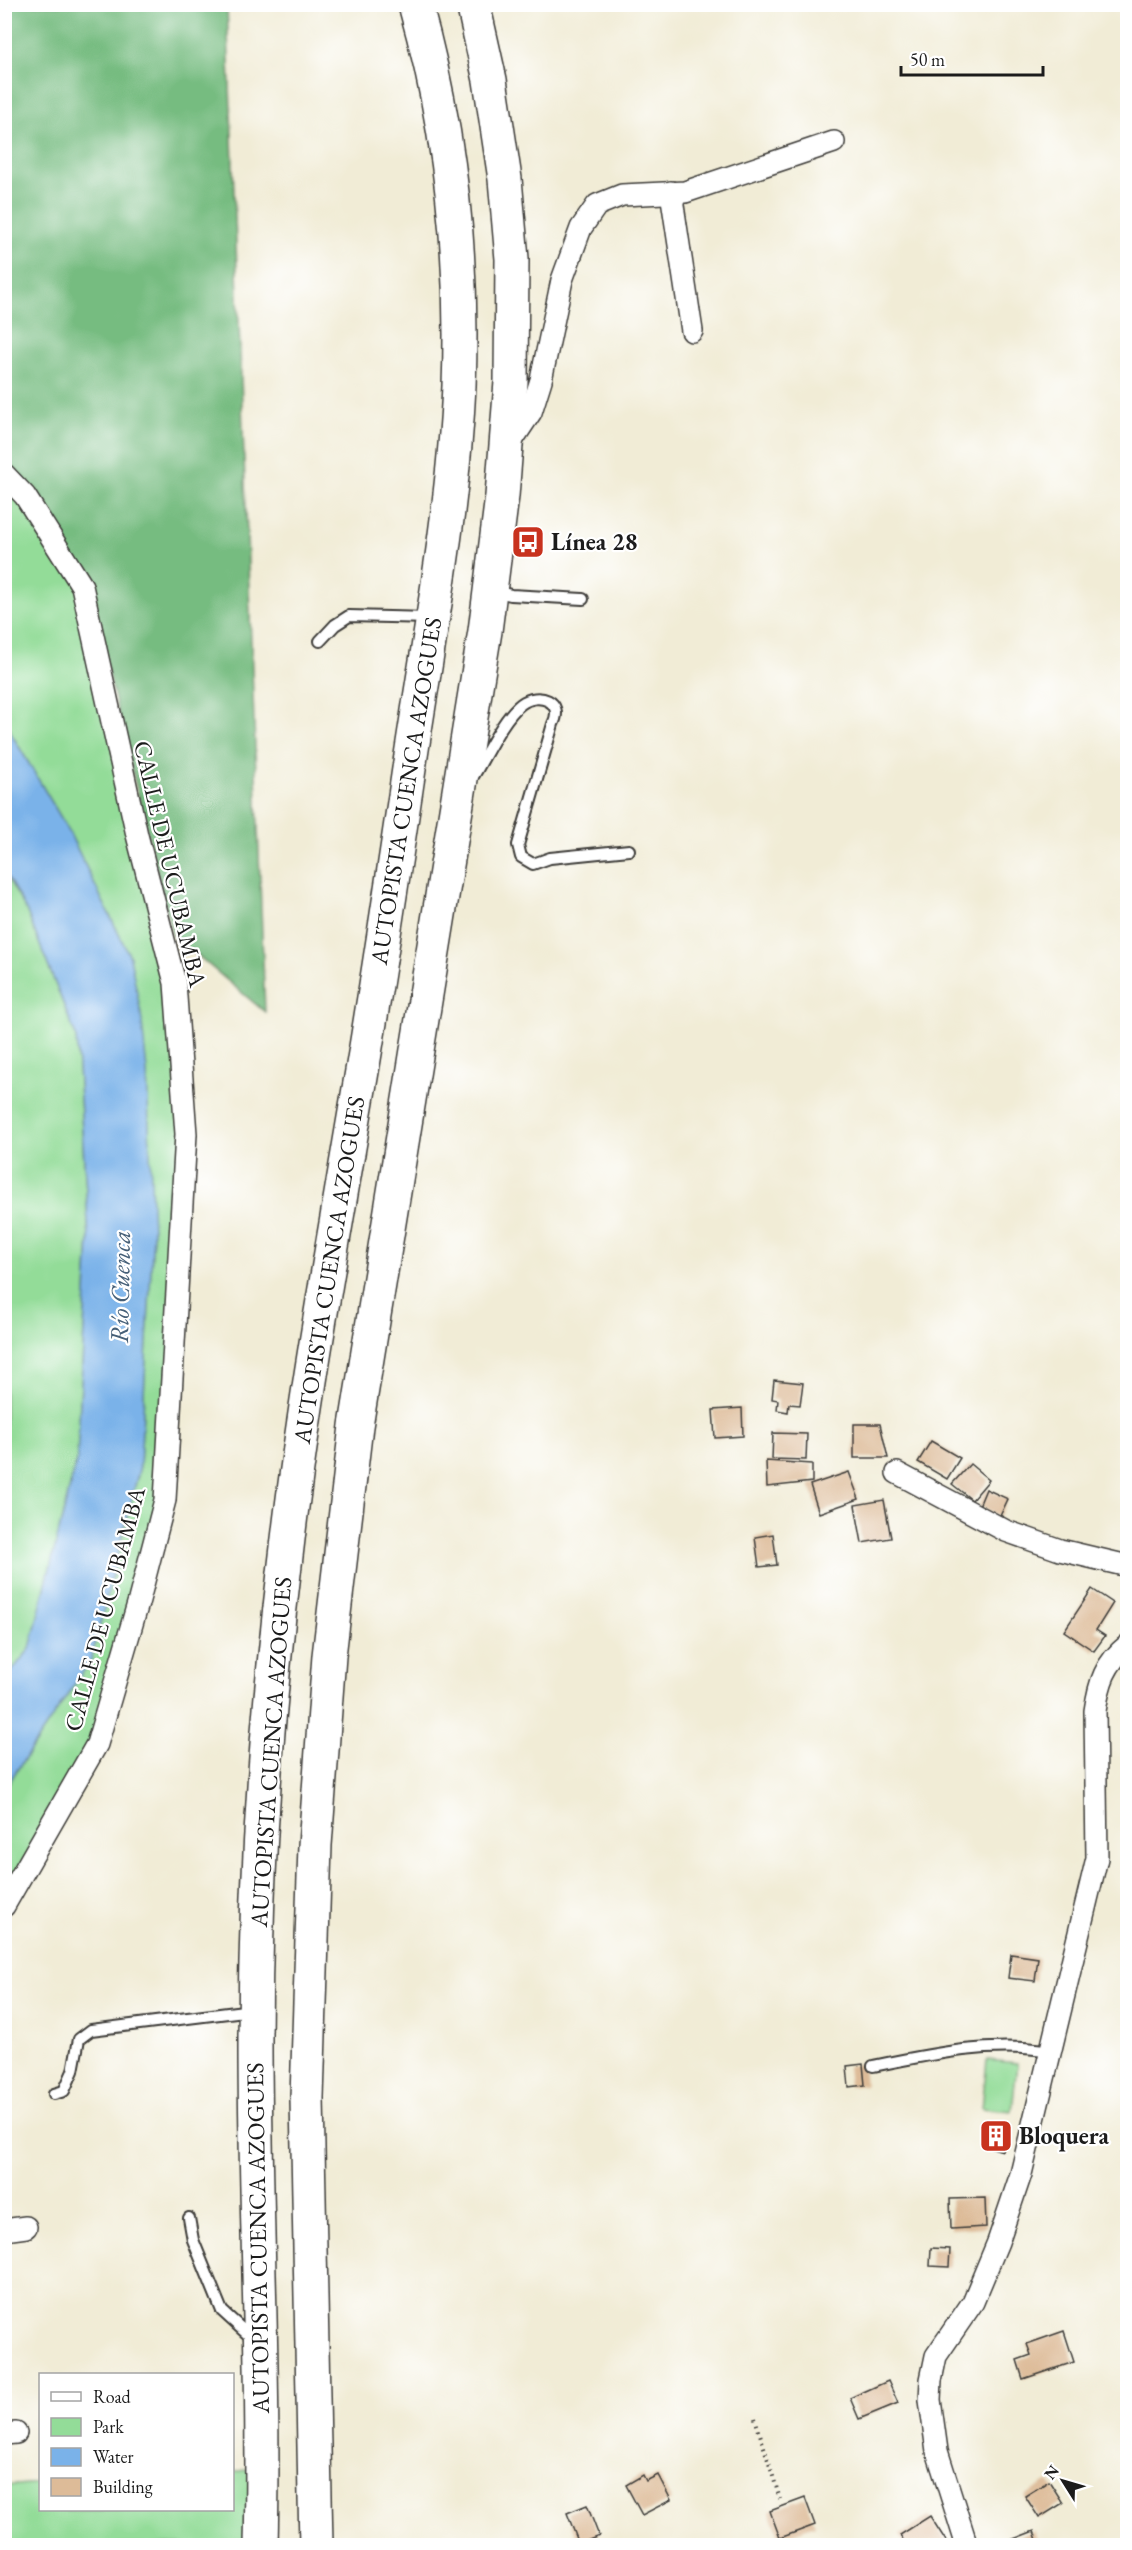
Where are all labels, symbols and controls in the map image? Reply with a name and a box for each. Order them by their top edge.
scale bar [901,39,1044,77]
text: 50 m [910,48,945,71]
bus stop icon: Línea 28 [510,524,546,560]
place label: Línea 28 [551,526,637,557]
street label: AUTOPISTA CUENCA AZOGUES [363,615,448,968]
street label: CALLE DE UCUBAMBA [127,738,214,990]
street label: AUTOPISTA CUENCA AZOGUES [286,1094,371,1447]
water label: Río Cuenca [102,1230,138,1344]
street label: CALLE DE UCUBAMBA [57,1483,152,1735]
street label: AUTOPISTA CUENCA AZOGUES [243,1576,298,1929]
street label: AUTOPISTA CUENCA AZOGUES [239,2062,276,2415]
building icon: Bloquera [978,2118,1014,2154]
place label: Bloquera [1019,2120,1110,2152]
legend [39,2373,234,2511]
text: Road [93,2385,132,2408]
text: Park [93,2415,124,2438]
text: Water [93,2445,134,2468]
north arrow [1033,2451,1093,2511]
text: N [1039,2461,1064,2484]
text: Building [93,2475,153,2498]

